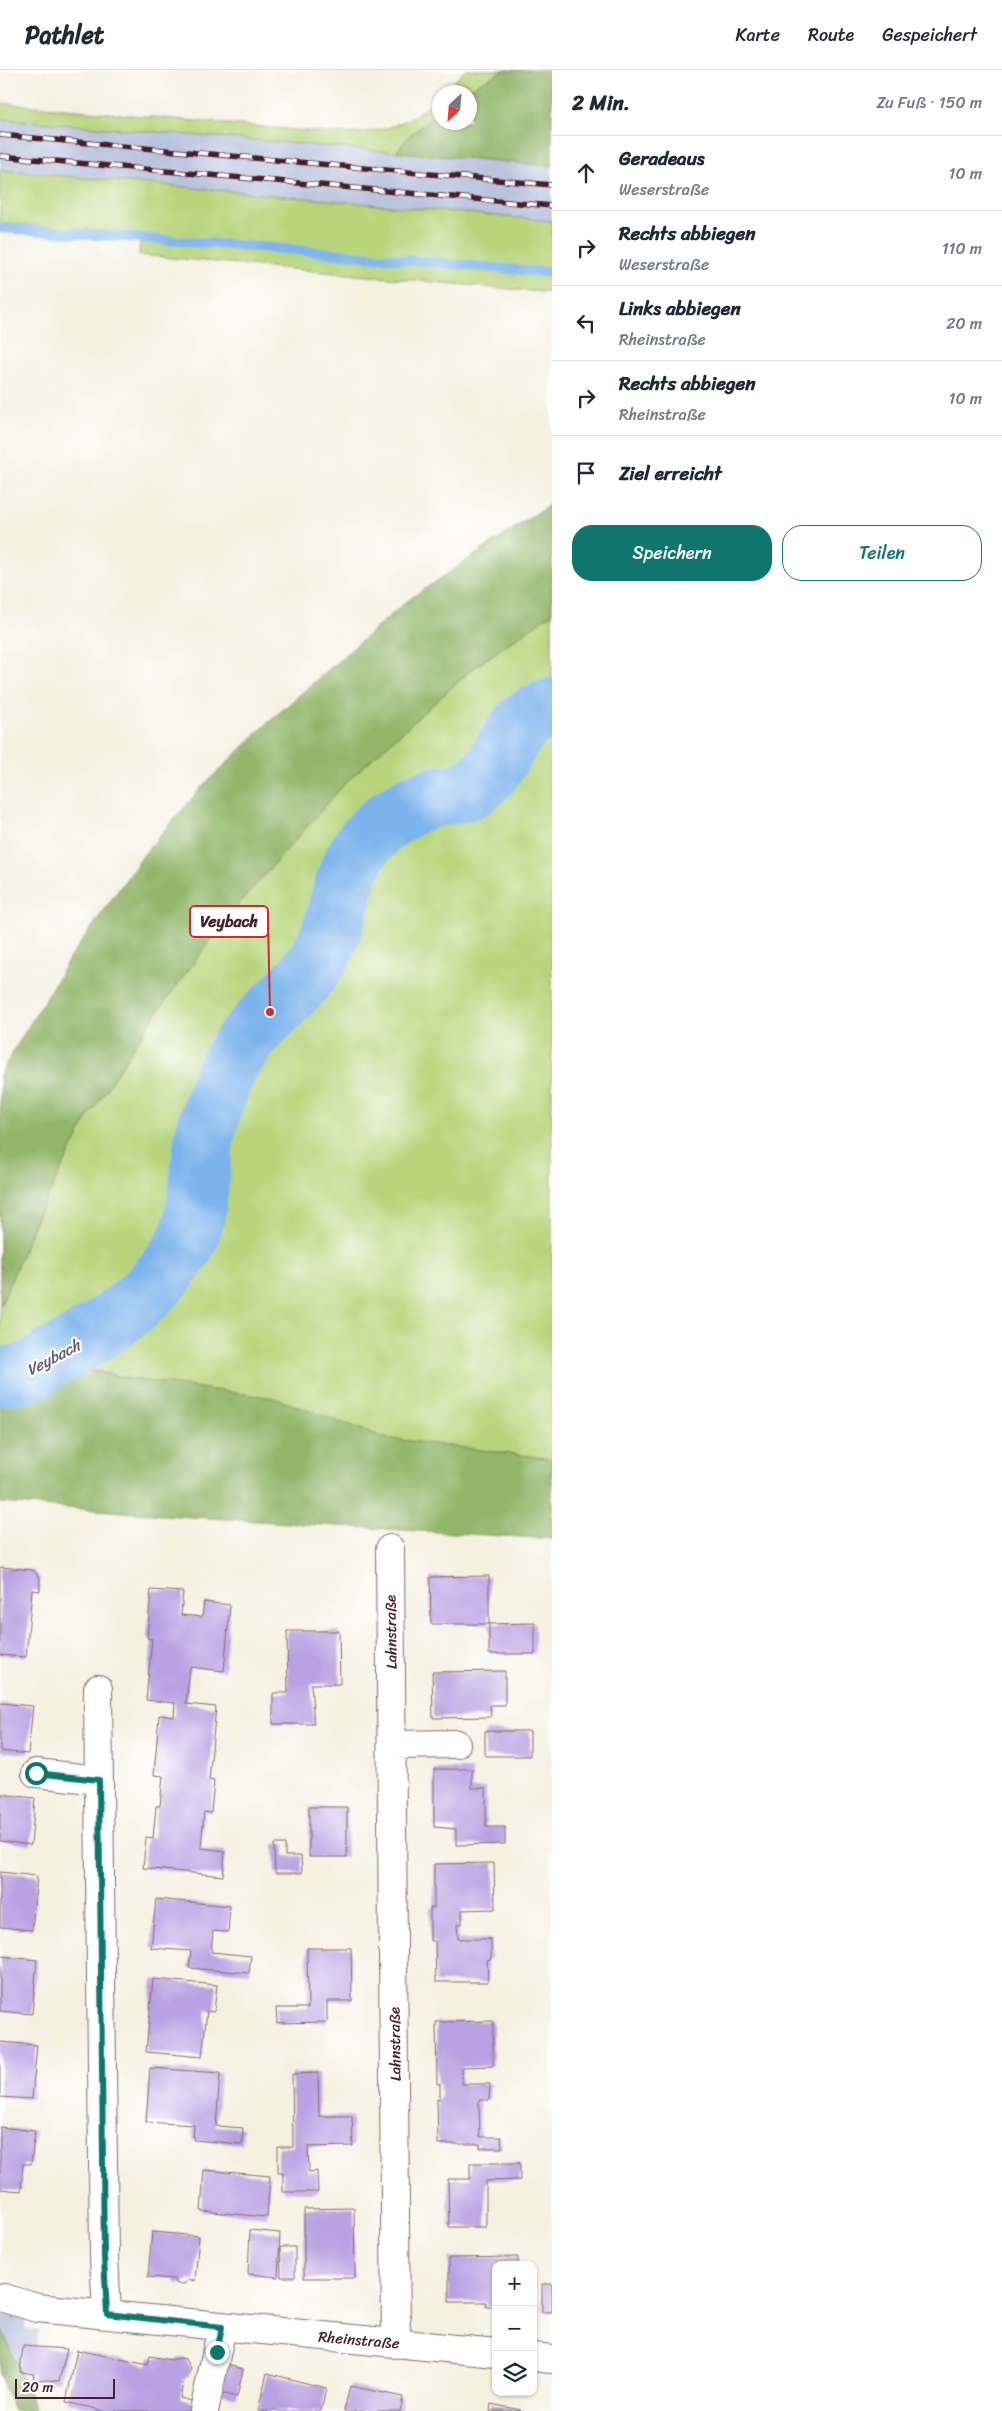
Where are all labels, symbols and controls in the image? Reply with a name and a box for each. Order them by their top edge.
text: Pathlet [25,14,104,56]
text: Karte [735,19,780,51]
text: Route [808,19,854,51]
text: Gespeichert [882,19,977,51]
text: 2 Min. [572,84,630,122]
north arrow [432,85,477,130]
text: Zu Fuß · 150 m [876,88,982,117]
text: Geradeaus [619,142,705,175]
icon: ahead [572,159,600,187]
text: 10 m [949,159,982,188]
text: Weserstraße [619,175,709,204]
text: Rechts abbiegen [619,217,756,250]
icon: right [572,234,600,262]
text: 110 m [942,234,982,263]
text: Weserstraße [619,250,709,279]
text: Links abbiegen [619,292,741,325]
icon: left [572,309,600,337]
text: 20 m [946,309,982,338]
text: Rheinstraße [619,325,706,354]
text: Rechts abbiegen [619,367,756,400]
icon: right [572,384,600,412]
text: 10 m [949,384,982,413]
text: Rheinstraße [619,400,706,429]
text: Ziel erreicht [619,457,722,490]
icon: arrive [572,459,600,487]
button: Speichern [572,525,772,581]
button: Teilen [782,525,982,581]
callout: Veybach [190,906,268,937]
text: Veybach [200,907,258,936]
water label: Veybach [21,1330,87,1384]
street label: Lahnstraße [377,1595,405,1669]
route start [25,1762,48,1785]
street label: Lahnstraße [381,2007,409,2081]
map controls [492,2261,537,2396]
button: + [492,2261,537,2306]
button: − [492,2306,537,2351]
street label: Rheinstraße [317,2324,401,2357]
route end [206,2341,229,2364]
button: layers [492,2351,537,2396]
text: 20 m [22,2375,53,2400]
scale bar [15,2376,115,2399]

